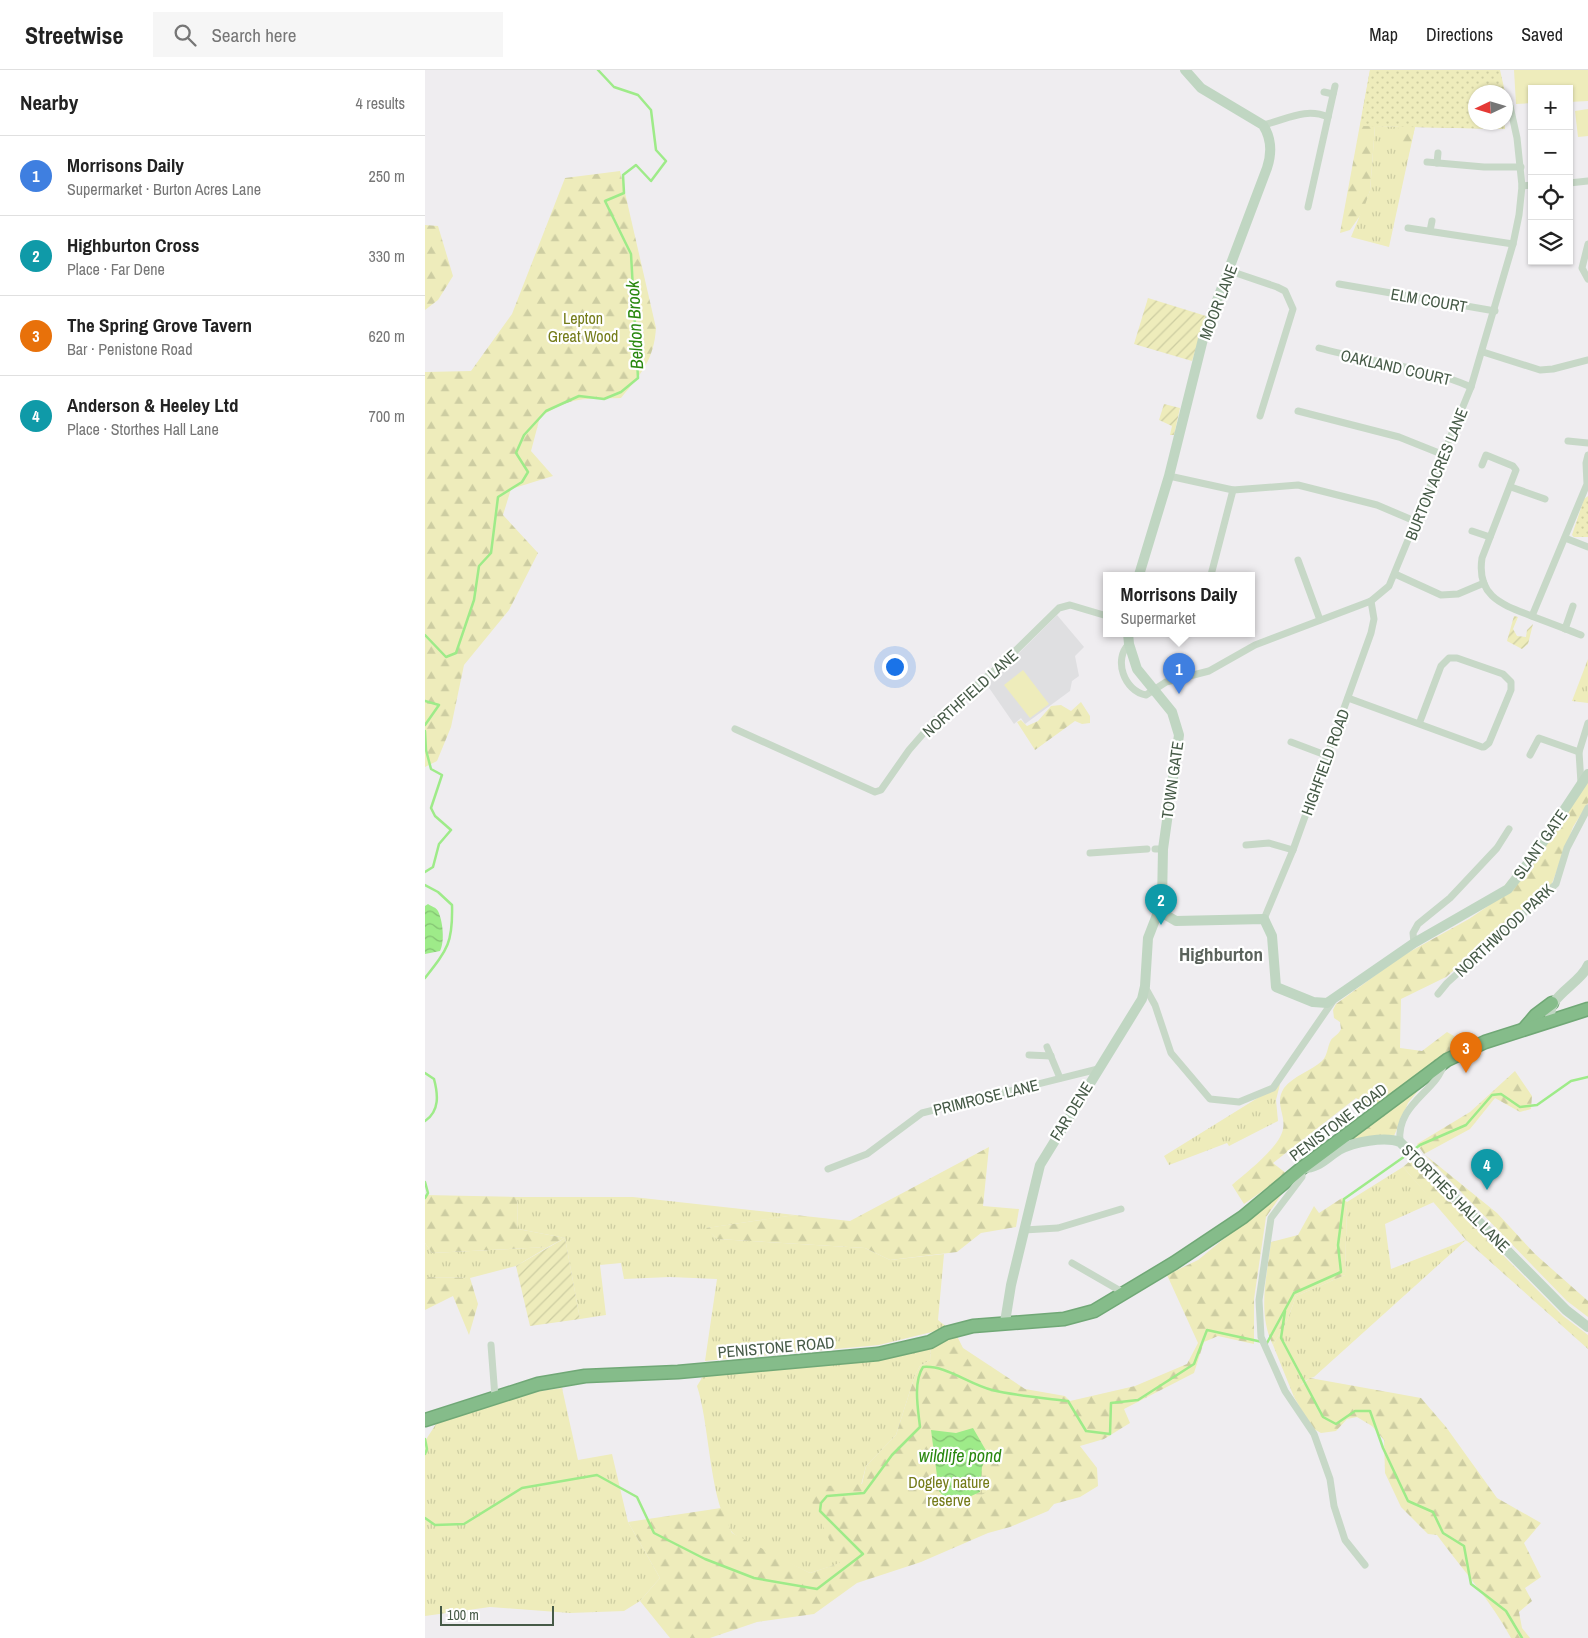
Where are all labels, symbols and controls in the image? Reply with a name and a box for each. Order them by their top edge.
search box [153,12,503,57]
text: Streetwise [25,19,123,51]
icon: search [171,21,199,49]
text: Search here [211,22,296,48]
text: Map [1369,22,1398,47]
text: Directions [1426,22,1493,47]
text: Saved [1521,22,1563,47]
north arrow [1468,85,1513,130]
map controls [1528,85,1573,265]
button: + [1528,85,1573,130]
text: Nearby [20,88,78,117]
text: 4 results [355,92,405,114]
button: − [1528,130,1573,175]
text: Morrisons Daily [67,152,184,178]
text: 1 [32,165,40,187]
text: 250 m [369,165,405,187]
button: locate [1528,175,1573,220]
text: Supermarket · Burton Acres Lane [67,178,261,200]
button: layers [1528,220,1573,265]
text: Highburton Cross [67,232,199,258]
text: 2 [32,245,40,267]
text: 330 m [369,245,405,267]
text: Place · Far Dene [67,258,165,280]
street label: MOOR LANE [1194,261,1242,343]
water label: Beldon Brook [620,280,649,370]
street label: ELM COURT [1389,282,1469,318]
park label: Lepton Great Wood [548,307,618,347]
text: The Spring Grove Tavern [67,312,252,338]
text: 3 [32,325,40,347]
text: 620 m [369,325,405,347]
text: Bar · Penistone Road [67,338,192,360]
street label: OAKLAND COURT [1339,344,1453,390]
text: Anderson & Heeley Ltd [67,392,238,418]
text: 4 [32,405,40,427]
text: 700 m [369,405,405,427]
street label: BURTON ACRES LANE [1399,405,1473,543]
text: Place · Storthes Hall Lane [67,418,219,440]
popup [1103,572,1255,637]
text: Morrisons Daily [1121,581,1237,607]
text: Supermarket [1121,607,1196,629]
street label: NORTHFIELD LANE [917,644,1023,742]
pin: 1 [1163,653,1195,694]
your location [882,654,908,680]
street label: HIGHFIELD ROAD [1296,706,1354,818]
street label: TOWN GATE [1156,740,1188,820]
street label: SLANT GATE [1508,805,1572,883]
street label: NORTHWOOD PARK [1450,878,1558,981]
pin: 2 [1145,884,1177,925]
district label: Highburton [1179,941,1263,967]
pin: 3 [1450,1032,1482,1073]
street label: PRIMROSE LANE [931,1073,1041,1121]
street label: FAR DENE [1044,1077,1098,1145]
street label: PENISTONE ROAD [1285,1078,1391,1166]
street label: STORTHES HALL LANE [1397,1139,1515,1257]
pin: 4 [1471,1149,1503,1190]
street label: PENISTONE ROAD [717,1331,835,1363]
water label: wildlife pond [919,1443,1002,1468]
park label: Dogley nature reserve [908,1471,990,1511]
scale bar [440,1603,554,1626]
text: 100 m [447,1606,479,1624]

